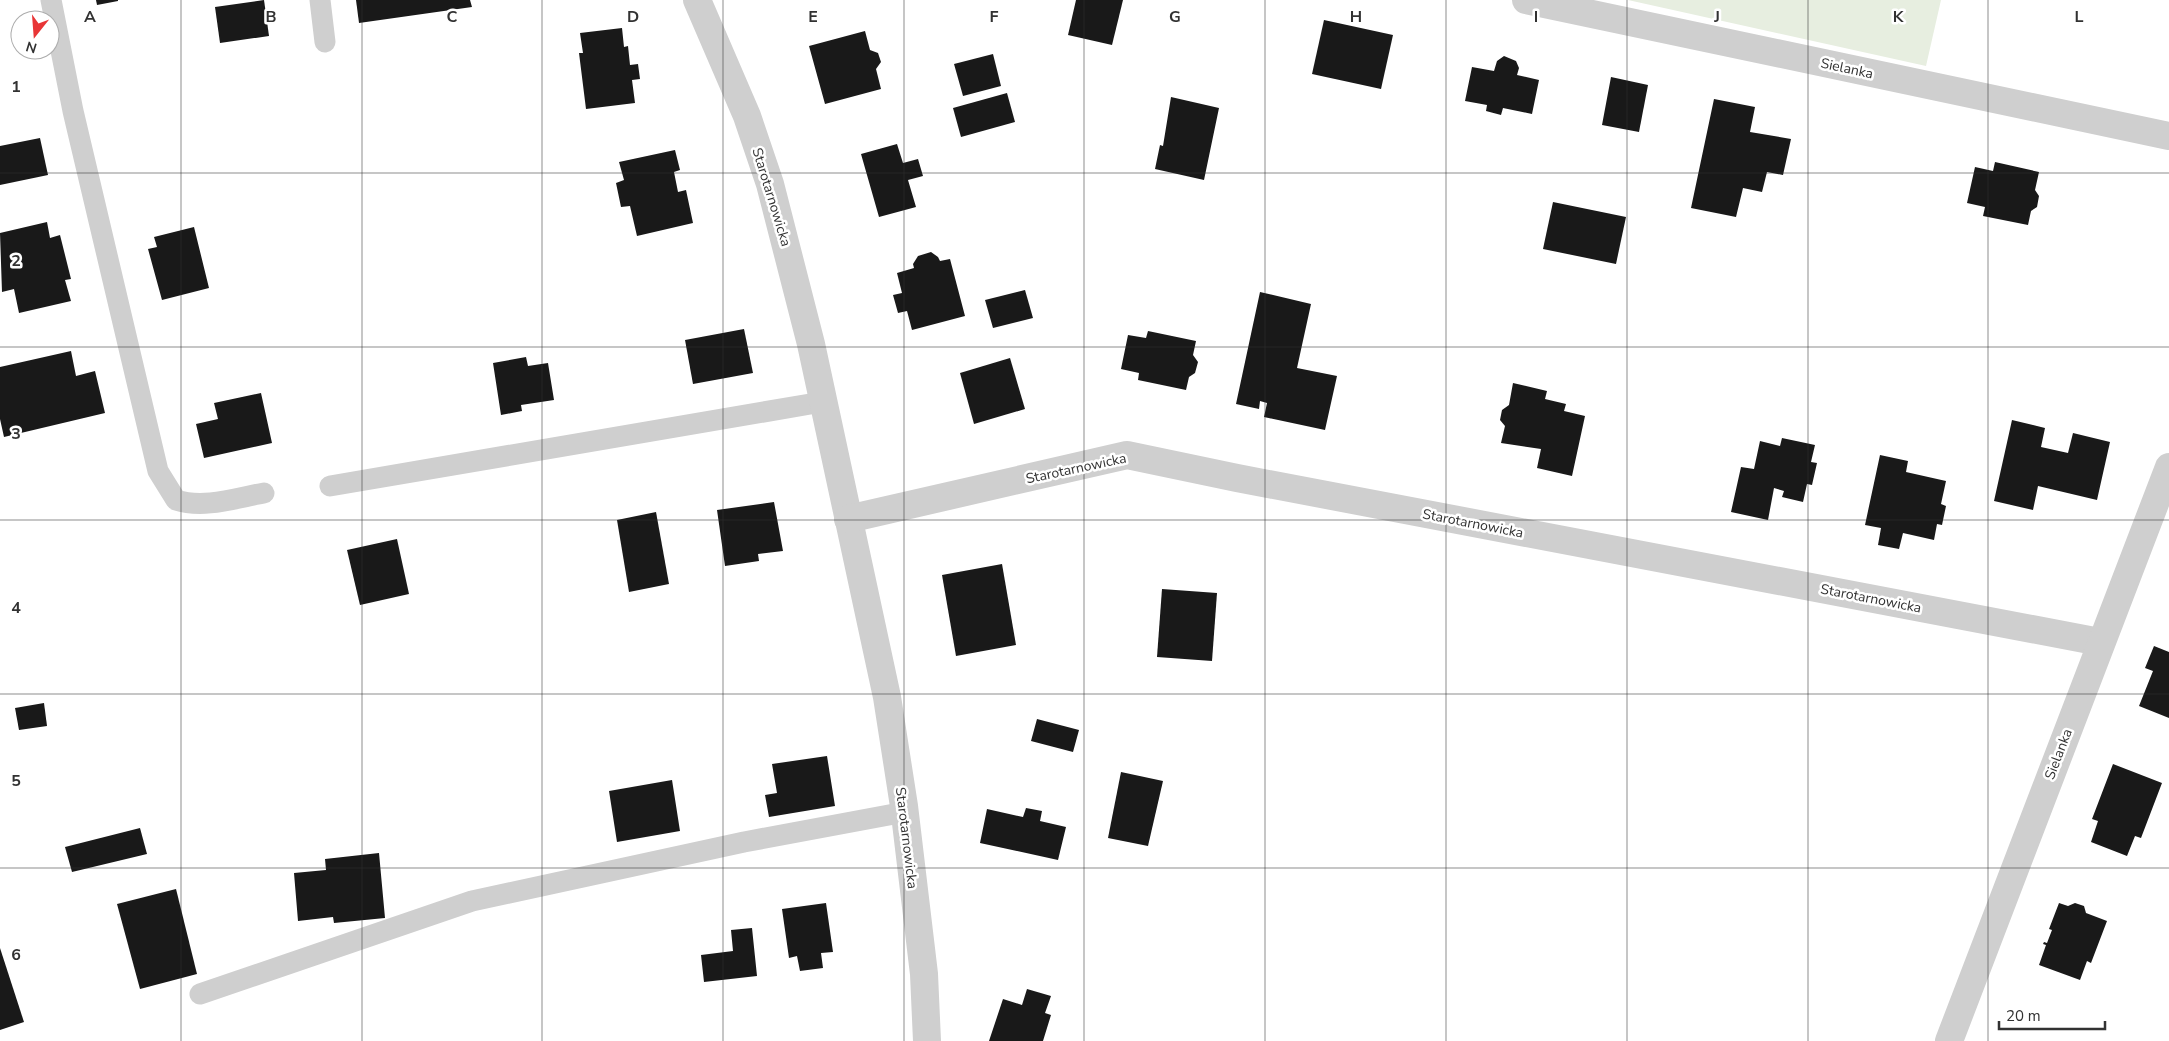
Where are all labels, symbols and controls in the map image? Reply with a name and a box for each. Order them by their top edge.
text: A [84,6,96,28]
text: B [265,6,277,28]
text: C [447,6,458,28]
text: D [627,6,639,28]
text: E [808,6,818,28]
text: F [990,6,999,28]
text: G [1169,6,1181,28]
text: H [1350,6,1362,28]
text: I [1534,6,1538,28]
text: J [1713,6,1720,28]
text: K [1893,6,1905,28]
text: L [2075,6,2084,28]
north arrow [10,10,60,60]
text: N [24,36,39,58]
street label: Sielanka [1819,54,1875,83]
text: 1 [11,76,21,98]
street label: Starotarnowicka [747,145,796,249]
text: 2 [11,250,21,272]
text: 3 [11,423,21,445]
street label: Starotarnowicka [1024,449,1128,488]
street label: Starotarnowicka [1421,504,1525,543]
street label: Starotarnowicka [1819,579,1923,618]
text: 4 [11,597,21,619]
street label: Sielanka [2040,726,2077,782]
text: 5 [11,770,21,792]
street label: Starotarnowicka [891,786,922,890]
text: 6 [11,944,21,966]
scale bar [1999,998,2105,1030]
text: 20 m [2006,1006,2041,1026]

